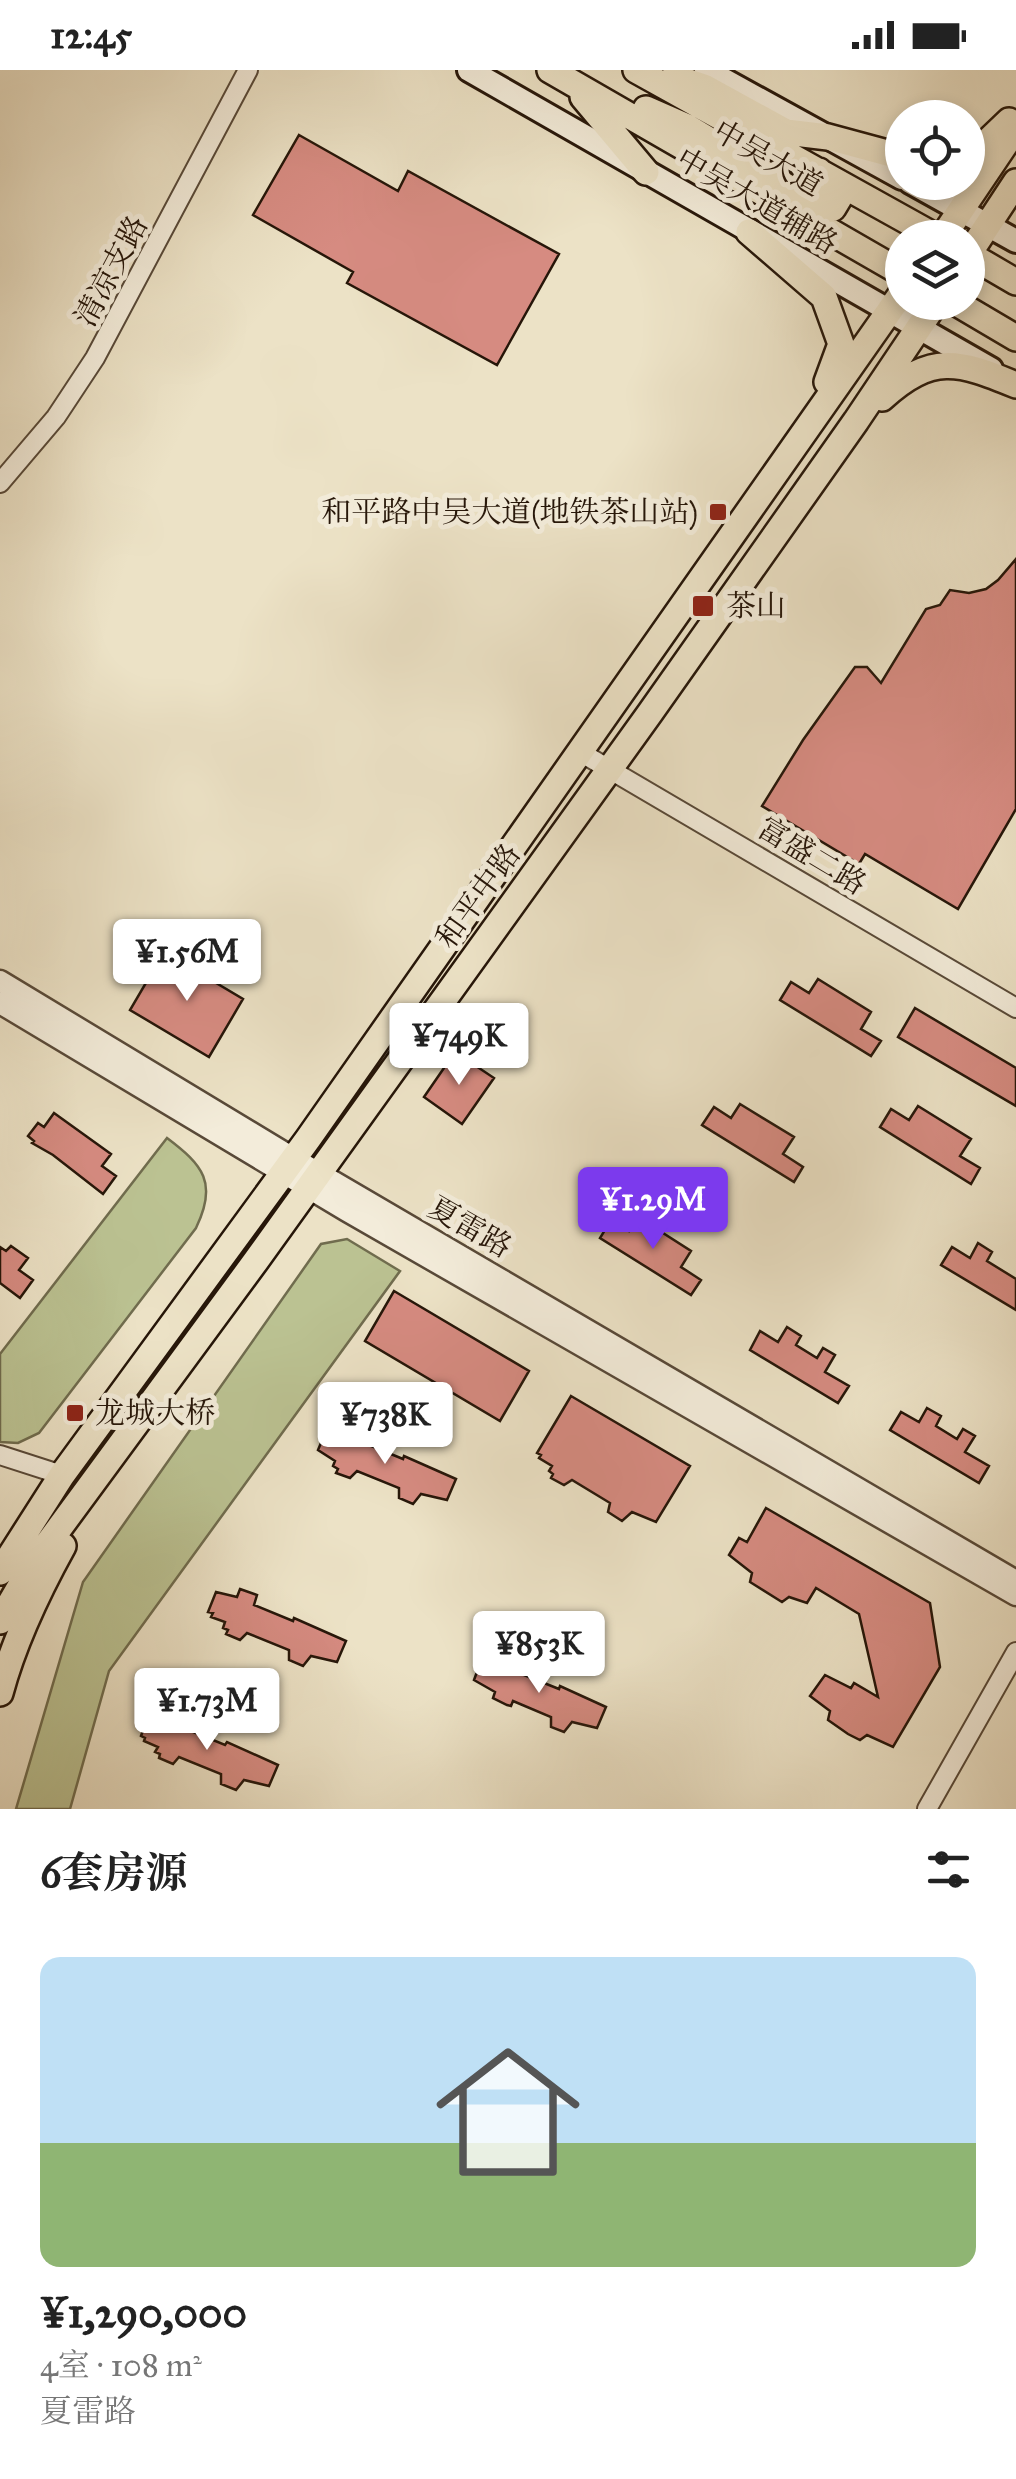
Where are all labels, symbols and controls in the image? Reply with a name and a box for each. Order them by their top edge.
text: 12:45 [50,12,132,58]
map controls [885,100,985,320]
button: locate [885,100,985,200]
street label: 中吴大道 [707,112,829,204]
street label: 中吴大道辅路 [670,140,844,262]
street label: 清凉支路 [67,210,155,332]
button: layers [885,220,985,320]
place label: 和平路中吴大道(地铁茶山站) [321,494,698,531]
marker: 和平路中吴大道(地铁茶山站) [707,501,729,523]
place label: 茶山 [726,588,786,624]
marker: 茶山 [690,593,716,619]
street label: 富盛二路 [751,810,873,902]
street label: 和平中路 [428,837,528,955]
pin: ¥1.56M [106,919,268,1004]
text: ¥1.56M [135,932,239,971]
pin: ¥749K [389,1003,529,1088]
text: ¥749K [411,1016,507,1055]
pin: ¥1.29M [572,1167,734,1252]
text: ¥1.29M [600,1180,706,1219]
street label: 夏雷路 [422,1189,518,1265]
pin: ¥738K [315,1382,455,1467]
place label: 龙城大桥 [95,1395,215,1431]
text: ¥738K [340,1395,430,1434]
marker: 龙城大桥 [64,1402,86,1424]
pin: ¥853K [469,1611,609,1696]
text: ¥853K [495,1624,583,1663]
pin: ¥1.73M [126,1668,288,1753]
text: ¥1.73M [156,1681,258,1720]
icon: filters [921,1842,976,1897]
text: 6套房源 [40,1847,188,1899]
icon: home [418,2022,598,2202]
text: ¥1,290,000 [40,2287,247,2339]
text: 4室 · 108 m² [40,2346,202,2385]
text: 夏雷路 [40,2392,136,2431]

